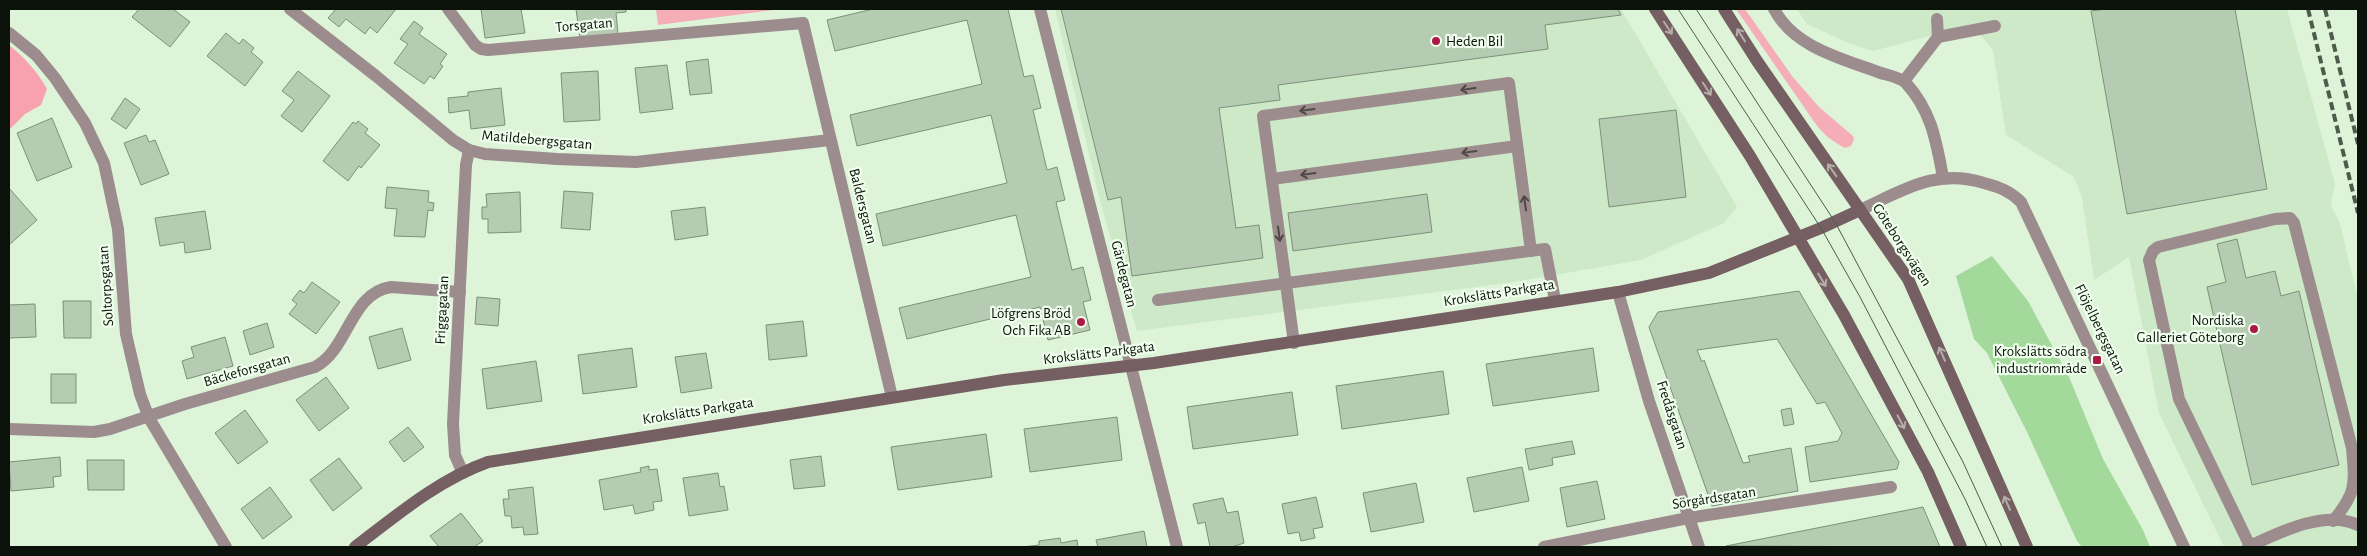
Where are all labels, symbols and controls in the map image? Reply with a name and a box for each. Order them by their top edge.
street label: Torsgatan [555,15,613,35]
one-way arrow [1663,21,1673,35]
one-way arrow [1736,29,1746,43]
place label: Heden Bil [1446,34,1503,49]
marker: Heden Bil [1430,35,1442,47]
one-way arrow [1702,82,1712,96]
one-way arrow [1460,84,1476,94]
one-way arrow [1299,106,1315,116]
street label: Matildebergsgatan [481,128,593,152]
one-way arrow [1461,148,1477,158]
one-way arrow [1827,163,1837,177]
street label: Baldersgatan [846,167,880,245]
one-way arrow [1300,169,1316,179]
one-way arrow [1520,195,1530,211]
street label: Göteborgsvägen [1870,201,1934,289]
one-way arrow [1275,226,1285,242]
street label: Gärdegatan [1108,239,1140,309]
street label: Soltorpsgatan [96,245,116,327]
one-way arrow [1818,272,1828,286]
street label: Friggagatan [433,275,451,345]
street label: Krokslätts Parkgata [1442,277,1556,309]
street label: Flöjelbergsgatan [2072,282,2128,376]
place label: Löfgrens Bröd Och Fika AB [991,306,1071,338]
place label: Nordiska Galleriet Göteborg [2137,313,2245,345]
marker: Löfgrens Bröd Och Fika AB [1075,316,1087,328]
marker: Nordiska Galleriet Göteborg [2248,323,2260,335]
street label: Krokslätts Parkgata [1042,339,1156,367]
place label: Krokslätts södra industriområde [1994,344,2087,376]
one-way arrow [1937,347,1947,362]
street label: Bäckeforsgatan [202,350,292,390]
marker: Krokslätts södra industriområde [2091,354,2103,366]
street label: Fredåsgatan [1654,379,1690,451]
street label: Krokslätts Parkgata [641,395,755,427]
one-way arrow [1897,414,1907,428]
street label: Sörgårdsgatan [1671,484,1757,512]
one-way arrow [2002,496,2012,511]

